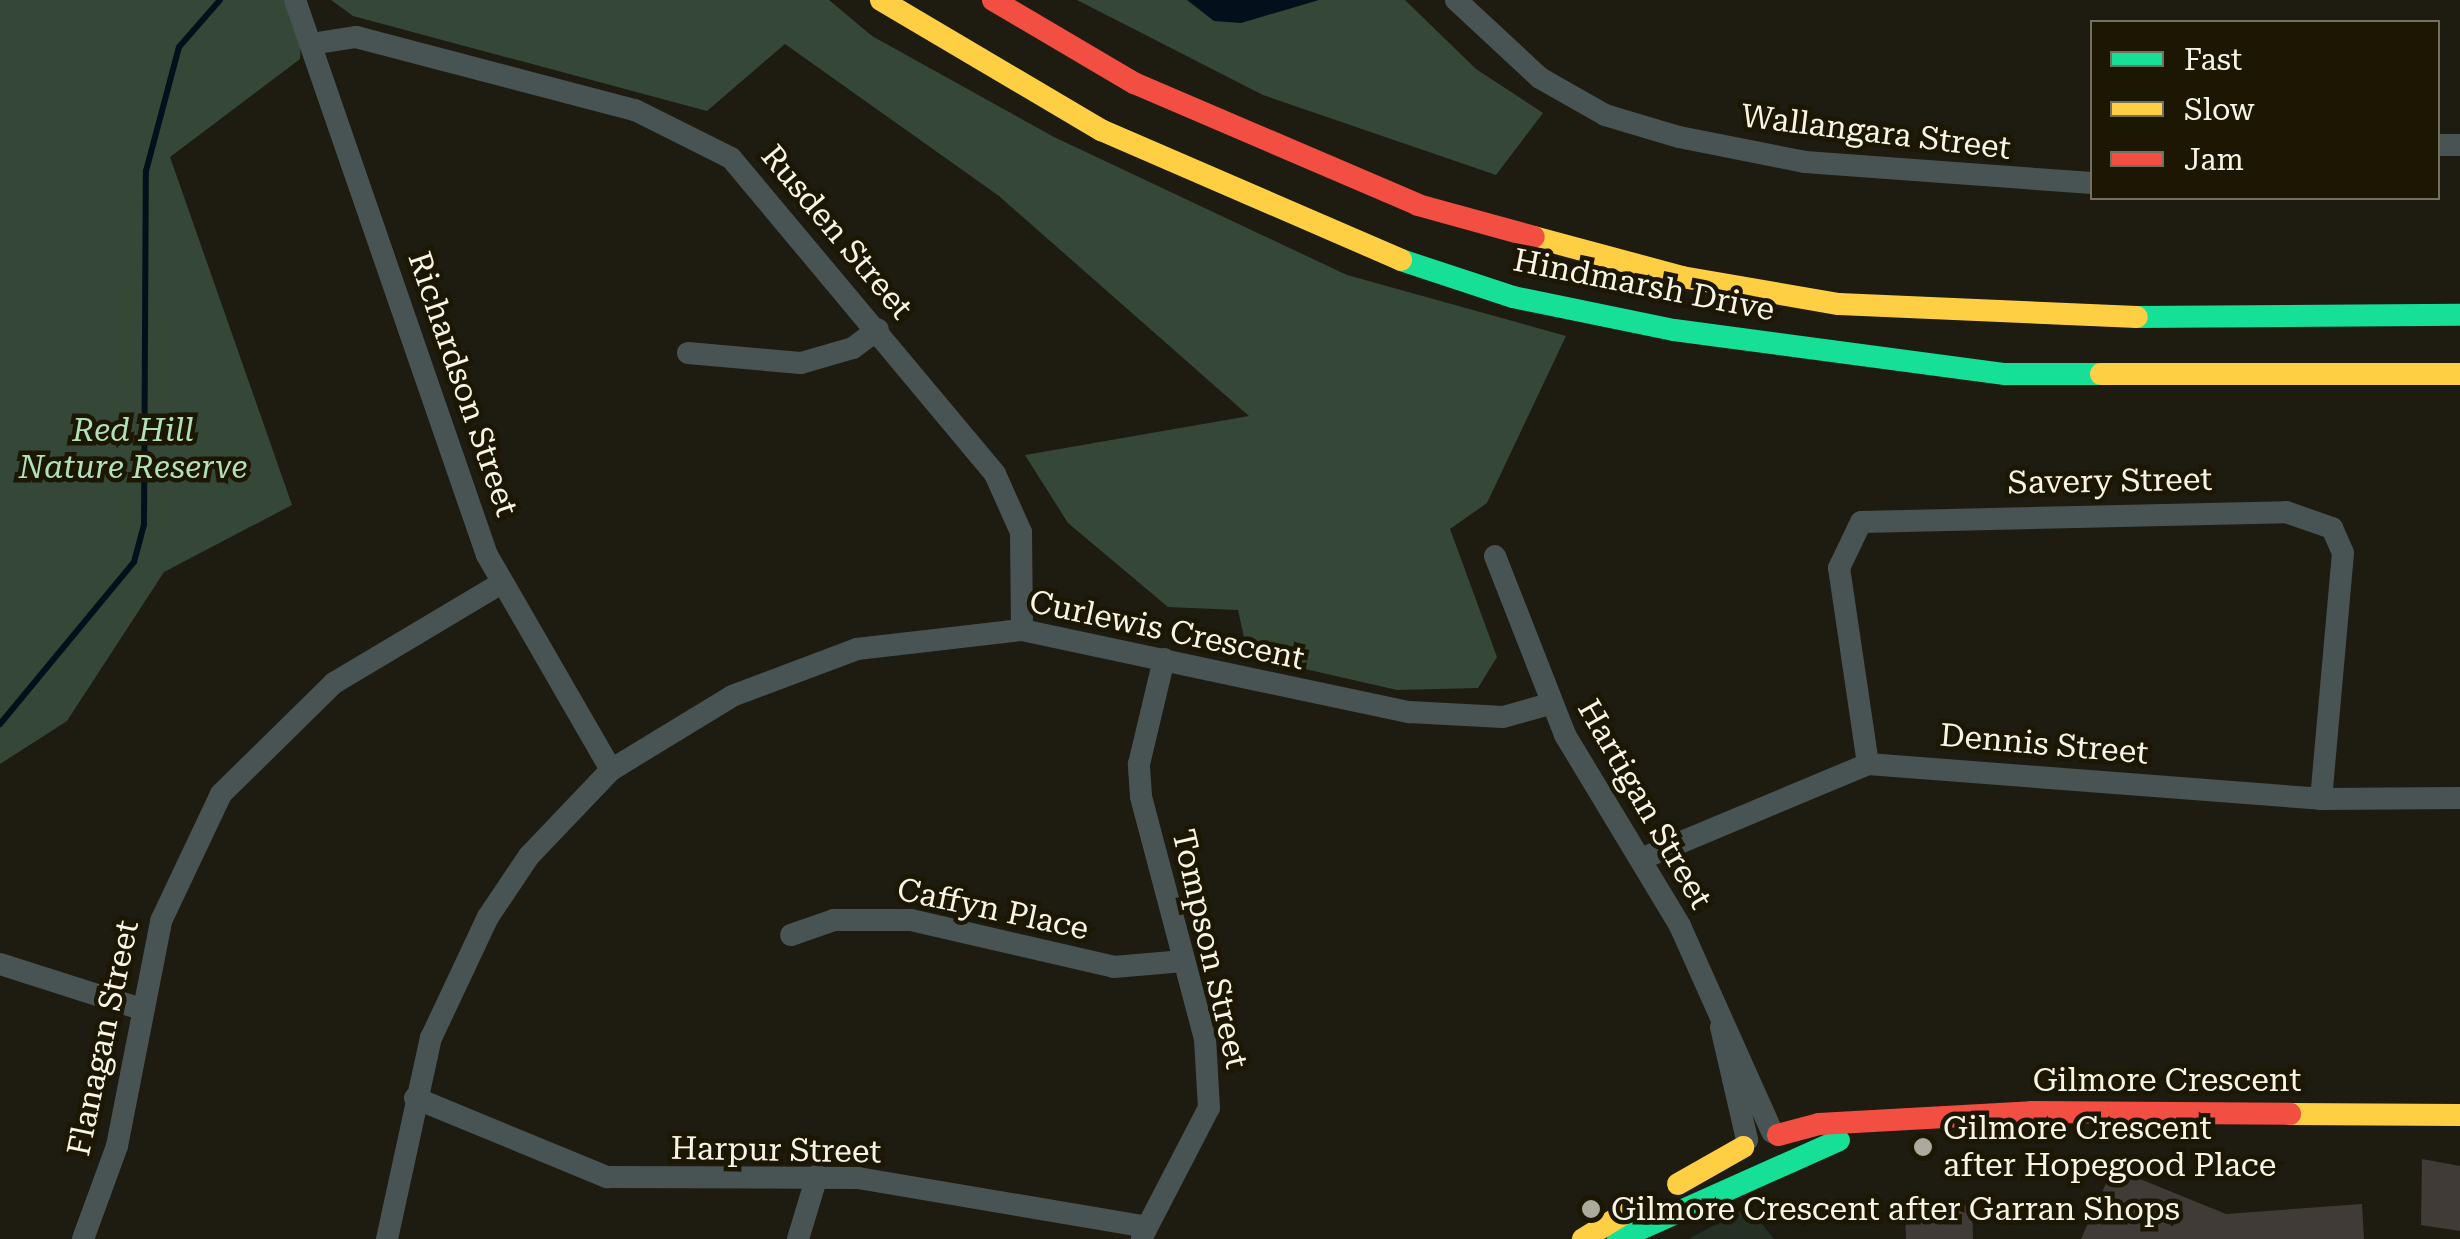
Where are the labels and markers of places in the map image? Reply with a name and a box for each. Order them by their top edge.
place label: Gilmore Crescent after Hopegood Place [1943,1110,2276,1185]
marker: Gilmore Crescent after Hopegood Place [1912,1136,1934,1158]
place label: Gilmore Crescent after Garran Shops [1611,1190,2180,1228]
marker: Gilmore Crescent after Garran Shops [1580,1198,1602,1220]

